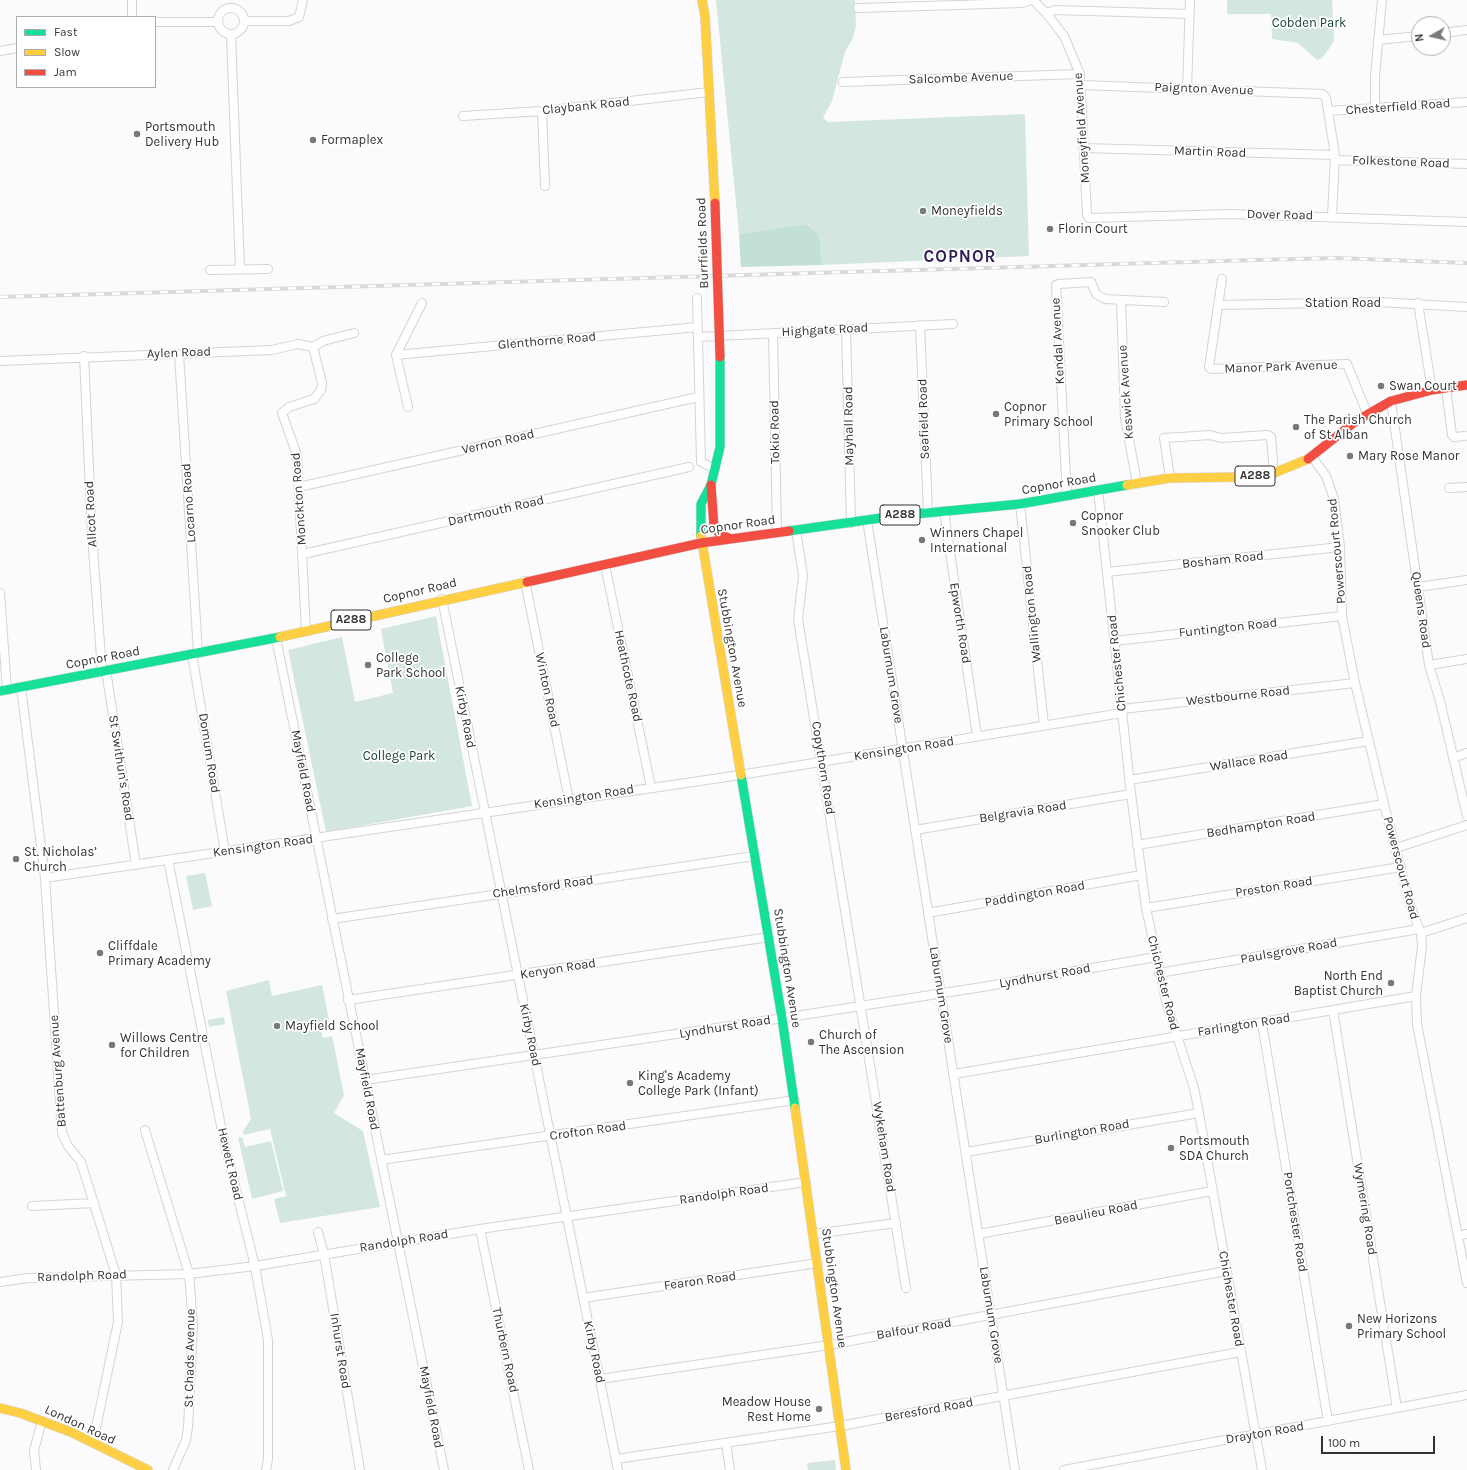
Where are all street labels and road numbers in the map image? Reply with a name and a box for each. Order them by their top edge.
street label: Salcombe Avenue [908,68,1014,88]
street label: Moneyfield Avenue [1070,72,1094,184]
street label: Paignton Avenue [1154,79,1254,99]
street label: Claybank Road [541,94,631,118]
street label: Chesterfield Road [1345,96,1451,118]
street label: Martin Road [1174,143,1246,161]
street label: Folkestone Road [1352,153,1450,171]
street label: Burrfields Road [694,197,712,289]
street label: Dover Road [1247,207,1313,223]
street label: Station Road [1305,295,1381,311]
street label: Kendal Avenue [1048,297,1068,385]
street label: Highgate Road [781,320,869,340]
street label: Glenthorne Road [497,329,597,353]
street label: Aylen Road [147,344,211,362]
street label: Keswick Avenue [1115,344,1137,440]
street label: Manor Park Avenue [1224,357,1338,377]
street label: Seafield Road [915,378,933,460]
street label: Mayhall Road [841,386,857,466]
street label: Tokio Road [767,400,783,464]
street label: Vernon Road [460,426,536,458]
street label: Monckton Road [288,452,310,546]
street label: Locarno Road [178,463,200,543]
road number: A288 [1235,466,1275,486]
street label: Copnor Road [1021,470,1097,498]
street label: Allcot Road [81,480,101,548]
street label: Dartmouth Road [446,492,546,530]
street label: Powerscourt Road [1325,497,1349,605]
road number: A288 [880,505,920,525]
street label: Copnor Road [700,512,776,538]
street label: Bosham Road [1181,548,1265,572]
street label: Wallington Road [1019,565,1045,663]
street label: Queens Road [1408,571,1434,649]
street label: Copnor Road [382,575,458,607]
street label: Epworth Road [946,581,974,665]
street label: Stubbington Avenue [714,587,750,709]
road number: A288 [331,610,371,630]
street label: Chichester Road [1104,614,1130,712]
street label: Funtington Road [1178,615,1278,641]
street label: Laburnum Grove [876,625,906,725]
street label: Heathcote Road [611,629,645,723]
street label: Copnor Road [65,643,141,673]
street label: Winton Road [531,651,563,729]
street label: Westbourne Road [1185,683,1291,709]
street label: Kirby Road [451,684,479,750]
street label: Domum Road [195,712,223,794]
street label: St Swithun's Road [105,714,137,822]
street label: Copythorn Road [808,720,838,816]
street label: Mayfield Road [287,728,319,814]
street label: Kensington Road [853,733,955,765]
street label: Wallace Road [1209,747,1289,775]
street label: Kensington Road [533,781,635,813]
street label: Belgravia Road [978,797,1068,827]
street label: Bedhampton Road [1205,809,1317,841]
street label: Powerscourt Road [1380,815,1422,921]
street label: Kensington Road [212,831,314,861]
street label: Chelmsford Road [492,872,594,902]
street label: Preston Road [1234,873,1314,901]
street label: Paddington Road [984,877,1086,911]
street label: Stubbington Avenue [770,907,804,1029]
street label: Chichester Road [1144,934,1182,1032]
street label: Paulsgrove Road [1239,935,1339,967]
street label: Laburnum Grove [926,945,956,1045]
street label: Kenyon Road [519,955,597,983]
street label: Lyndhurst Road [998,960,1092,992]
street label: Kirby Road [516,1002,544,1068]
street label: Farlington Road [1196,1010,1292,1040]
street label: Lyndhurst Road [678,1012,772,1042]
street label: Battenburg Avenue [46,1014,70,1128]
street label: Mayfield Road [351,1046,383,1132]
street label: Wykeham Road [869,1100,899,1194]
street label: Burlington Road [1033,1116,1131,1148]
street label: Crofton Road [549,1118,627,1144]
street label: Hewett Road [214,1126,246,1202]
street label: Wymering Road [1350,1162,1380,1256]
street label: Portchester Road [1279,1171,1311,1273]
street label: Randolph Road [678,1180,770,1208]
street label: Beaulieu Road [1053,1197,1139,1229]
street label: Randolph Road [358,1226,450,1256]
street label: Stubbington Avenue [818,1227,850,1349]
street label: Chichester Road [1215,1250,1247,1348]
street label: Laburnum Grove [976,1265,1006,1365]
street label: Randolph Road [37,1267,127,1285]
street label: Fearon Road [663,1268,737,1294]
street label: Thurbern Road [488,1306,522,1394]
street label: St Chads Avenue [181,1308,199,1408]
street label: Inhurst Road [326,1312,354,1390]
street label: Balfour Road [875,1315,953,1343]
street label: Kirby Road [580,1319,608,1385]
street label: Mayfield Road [415,1364,447,1450]
street label: Beresford Road [884,1395,974,1425]
street label: London Road [42,1402,118,1448]
street label: Drayton Road [1225,1418,1305,1448]

